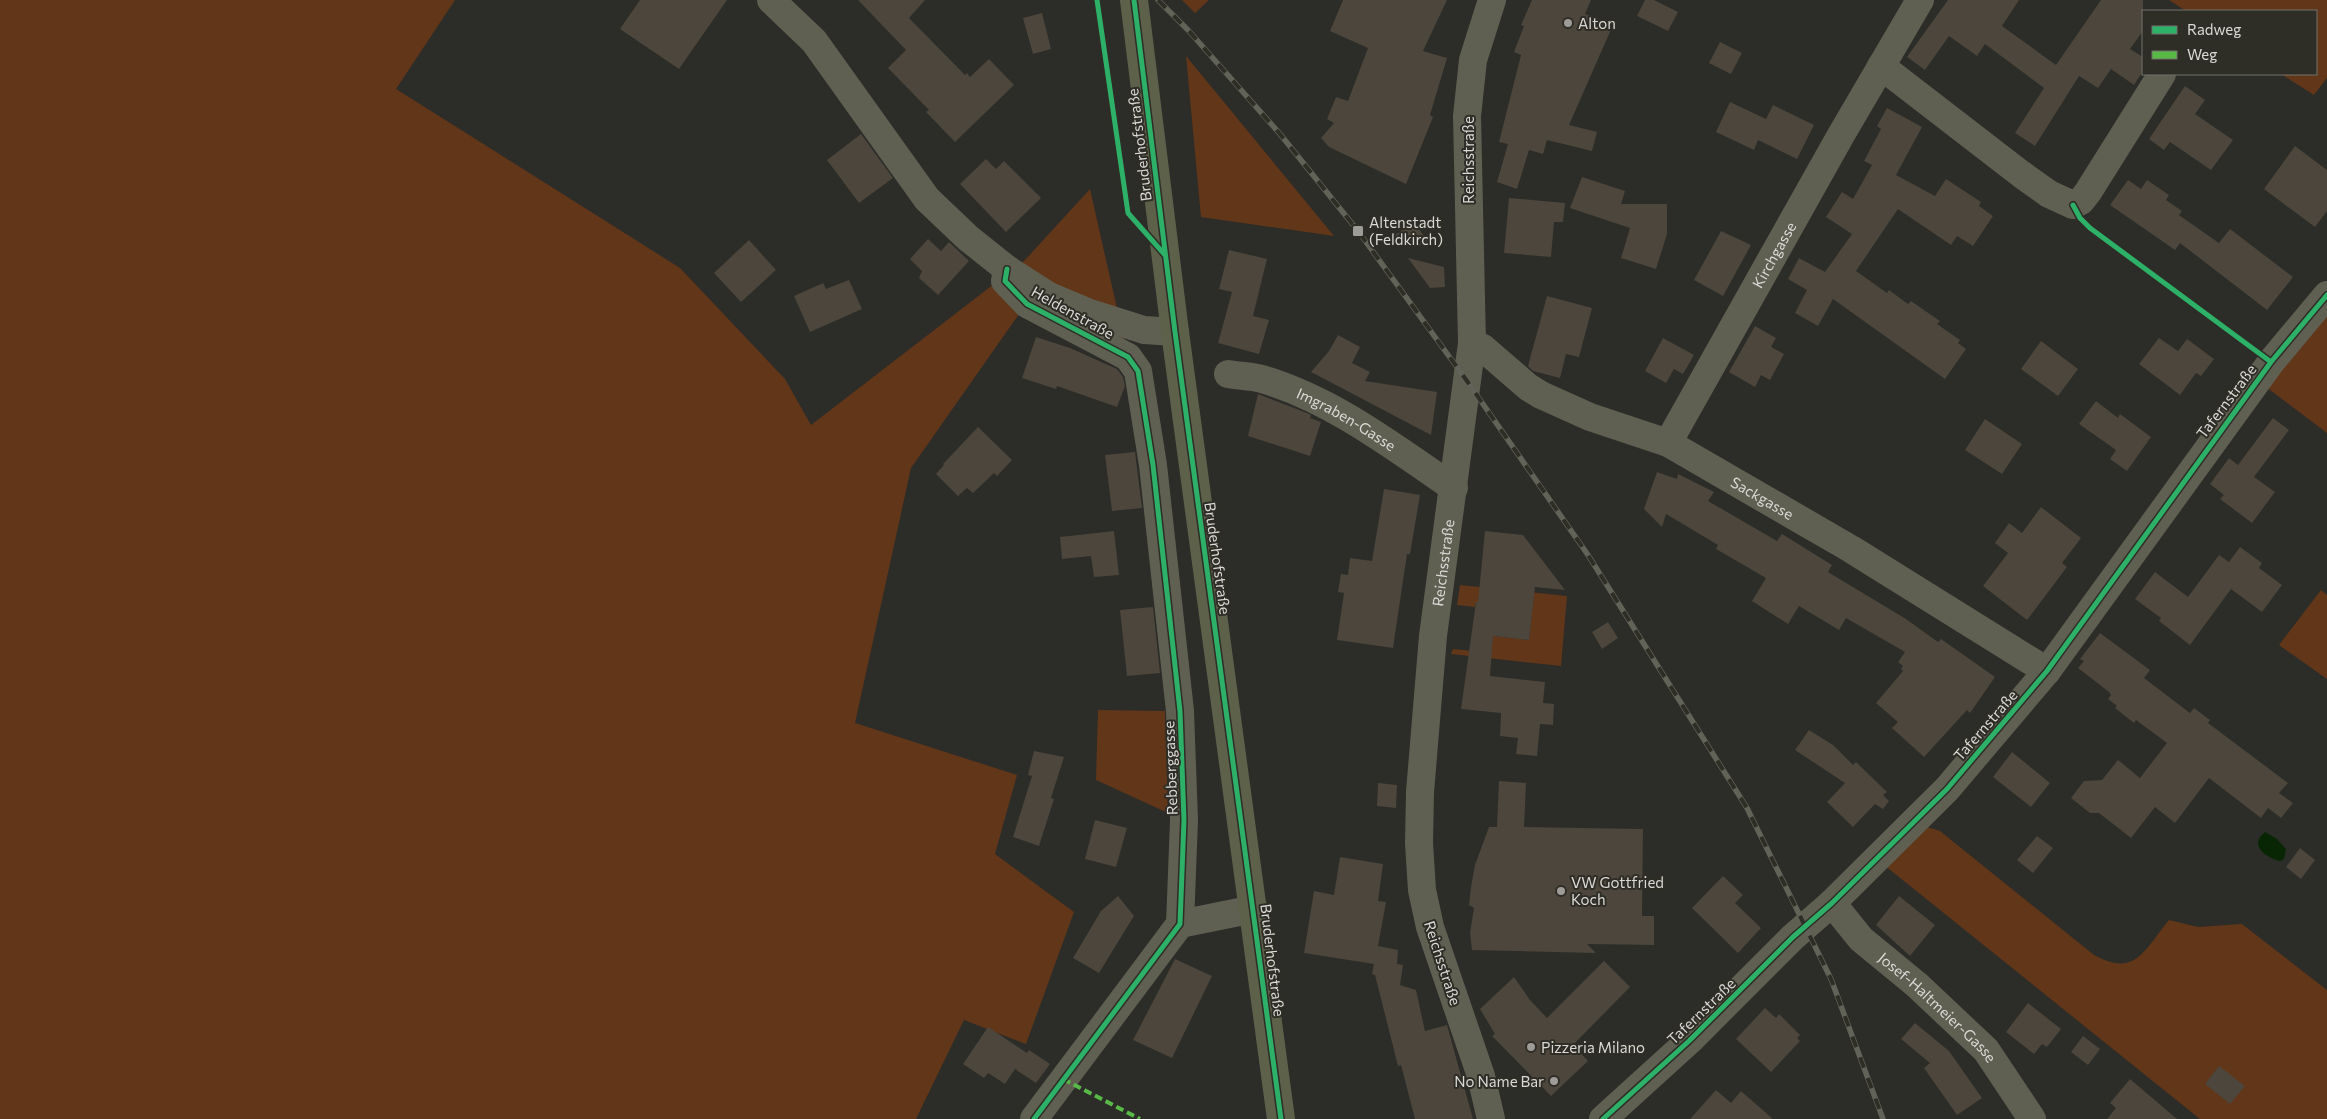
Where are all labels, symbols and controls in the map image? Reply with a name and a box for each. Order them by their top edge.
legend [2142,10,2317,75]
place label: Alton [1578,14,1616,32]
marker: Alton [1562,17,1574,29]
text: Radweg [2187,20,2241,38]
text: Weg [2187,45,2217,63]
street label: Bruderhofstraße [1123,88,1155,202]
street label: Reichsstraße [1459,116,1477,204]
place label: Altenstadt (Feldkirch) [1369,213,1443,248]
street label: Kirchgasse [1748,218,1800,291]
marker: Altenstadt (Feldkirch) [1351,224,1365,238]
street label: Heldenstraße [1029,282,1118,342]
street label: Tafernstraße [2192,360,2260,442]
street label: Imgraben-Gasse [1294,384,1399,454]
street label: Sackgasse [1728,472,1797,523]
street label: Bruderhofstraße [1201,501,1235,615]
street label: Reichsstraße [1428,518,1457,608]
street label: Tafernstraße [1949,686,2021,764]
street label: Rebberggasse [1159,720,1181,816]
place label: VW Gottfried Koch [1571,873,1664,908]
marker: VW Gottfried Koch [1555,885,1567,897]
street label: Bruderhofstraße [1257,903,1289,1017]
street label: Reichsstraße [1421,918,1465,1008]
street label: Josef-Haltmeier-Gasse [1875,948,2001,1066]
street label: Tafernstraße [1663,974,1739,1048]
place label: Pizzeria Milano [1541,1038,1645,1056]
marker: Pizzeria Milano [1525,1041,1537,1053]
place label: No Name Bar [1454,1072,1544,1090]
marker: No Name Bar [1548,1075,1560,1087]

